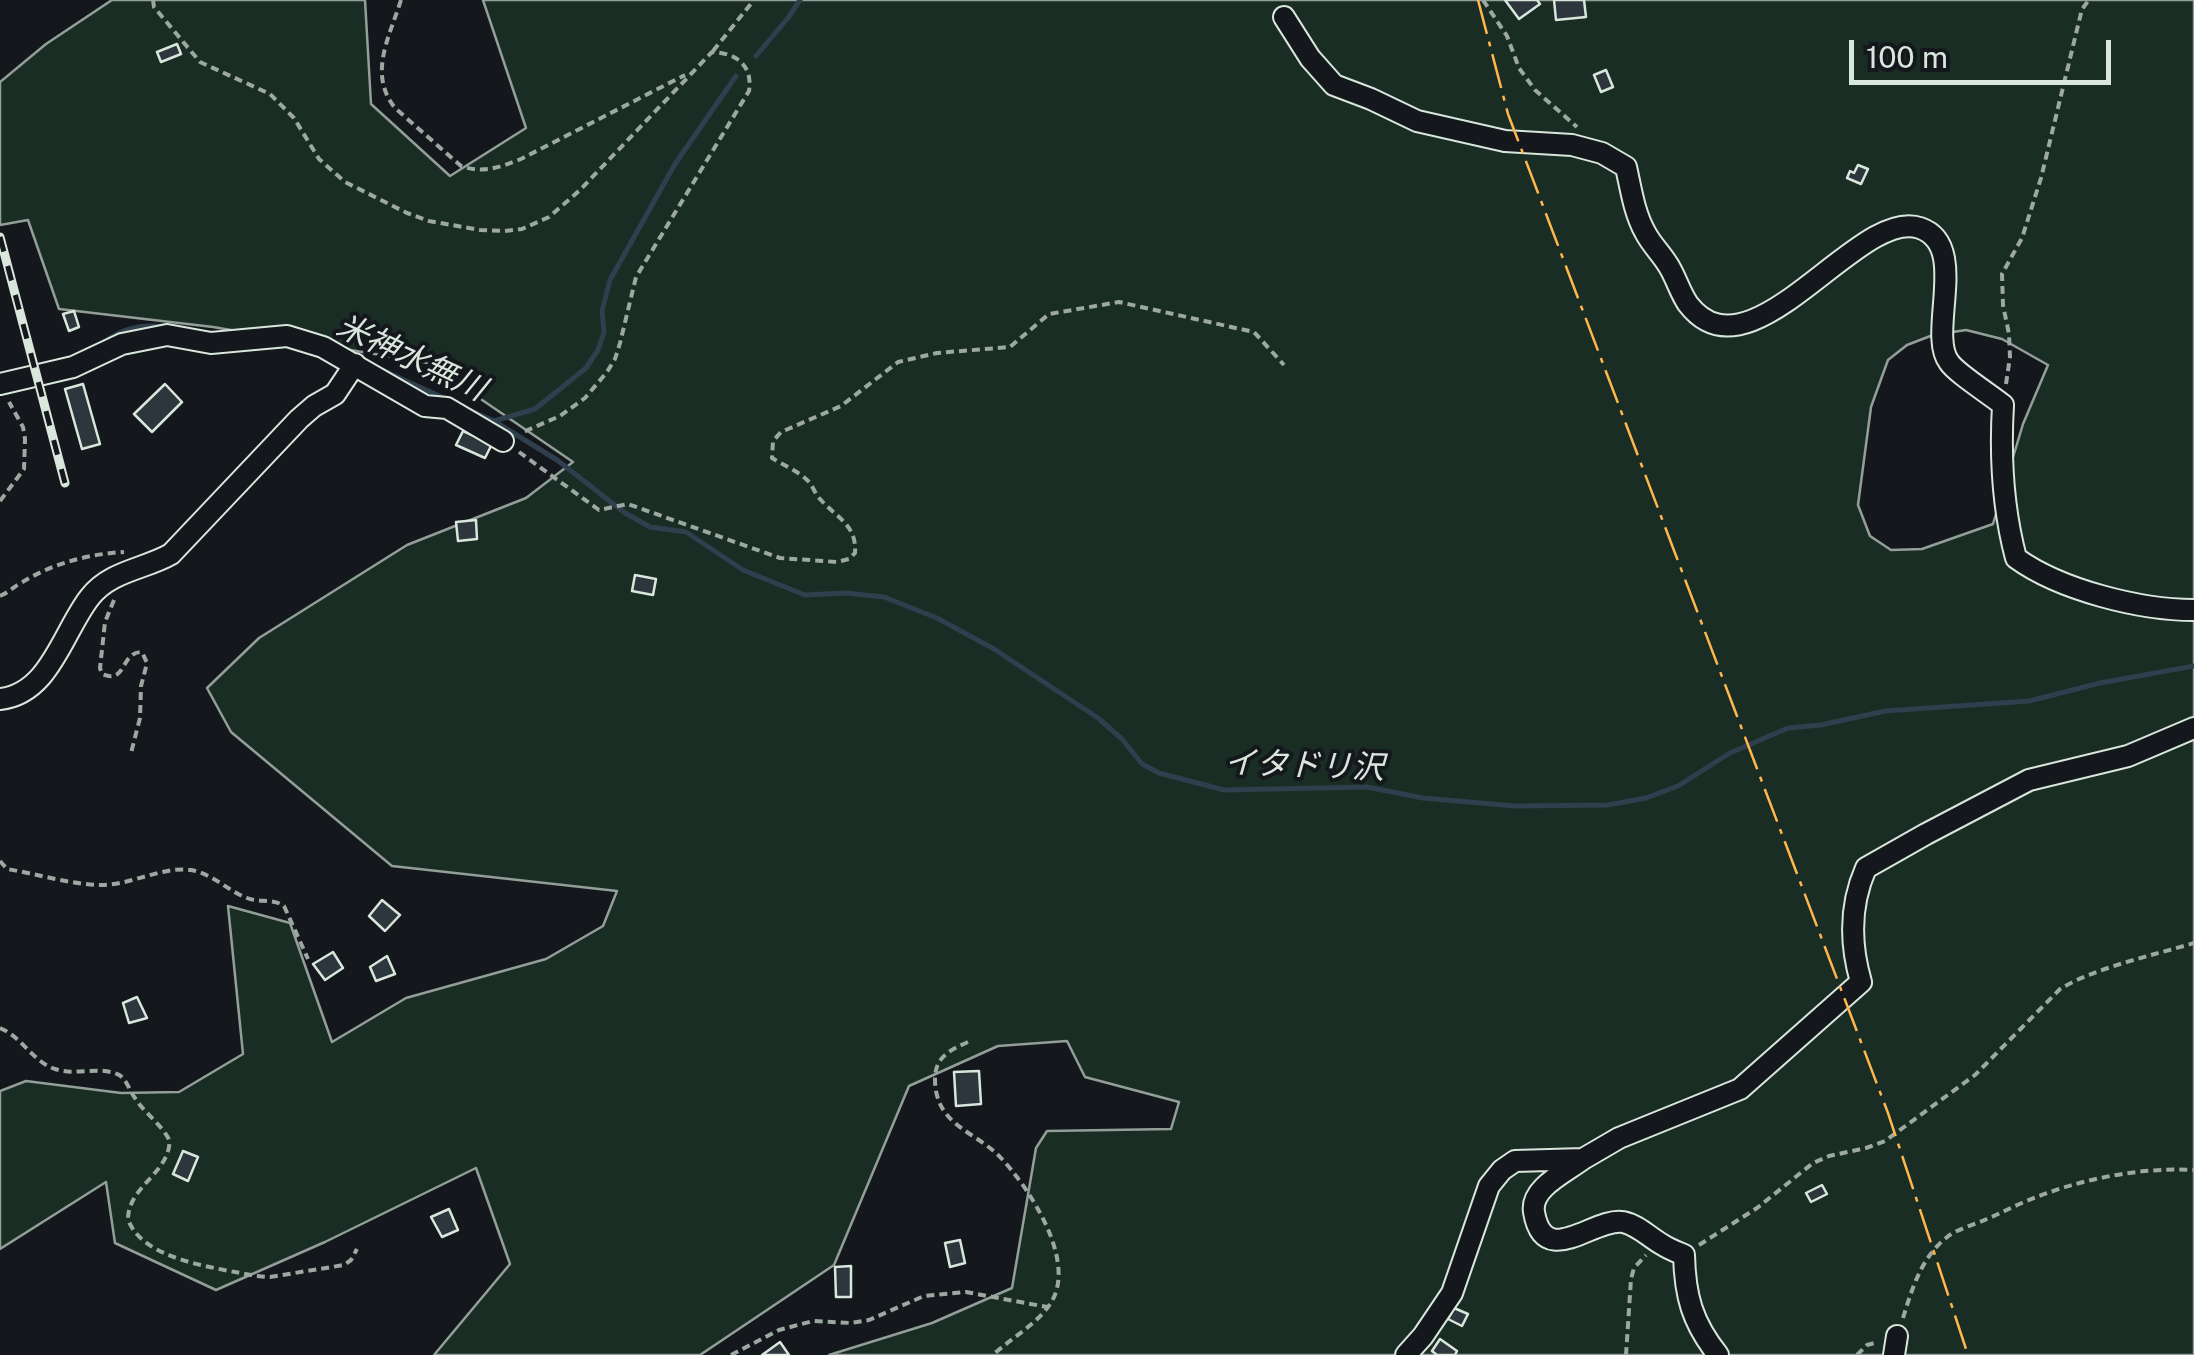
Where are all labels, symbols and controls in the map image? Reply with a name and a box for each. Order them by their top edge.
scale bar [1854,20,2116,82]
text: 100 m [1866,39,1948,75]
water label: 米神水無川 [330,307,492,409]
water label: イタドリ沢 [1223,744,1385,788]

